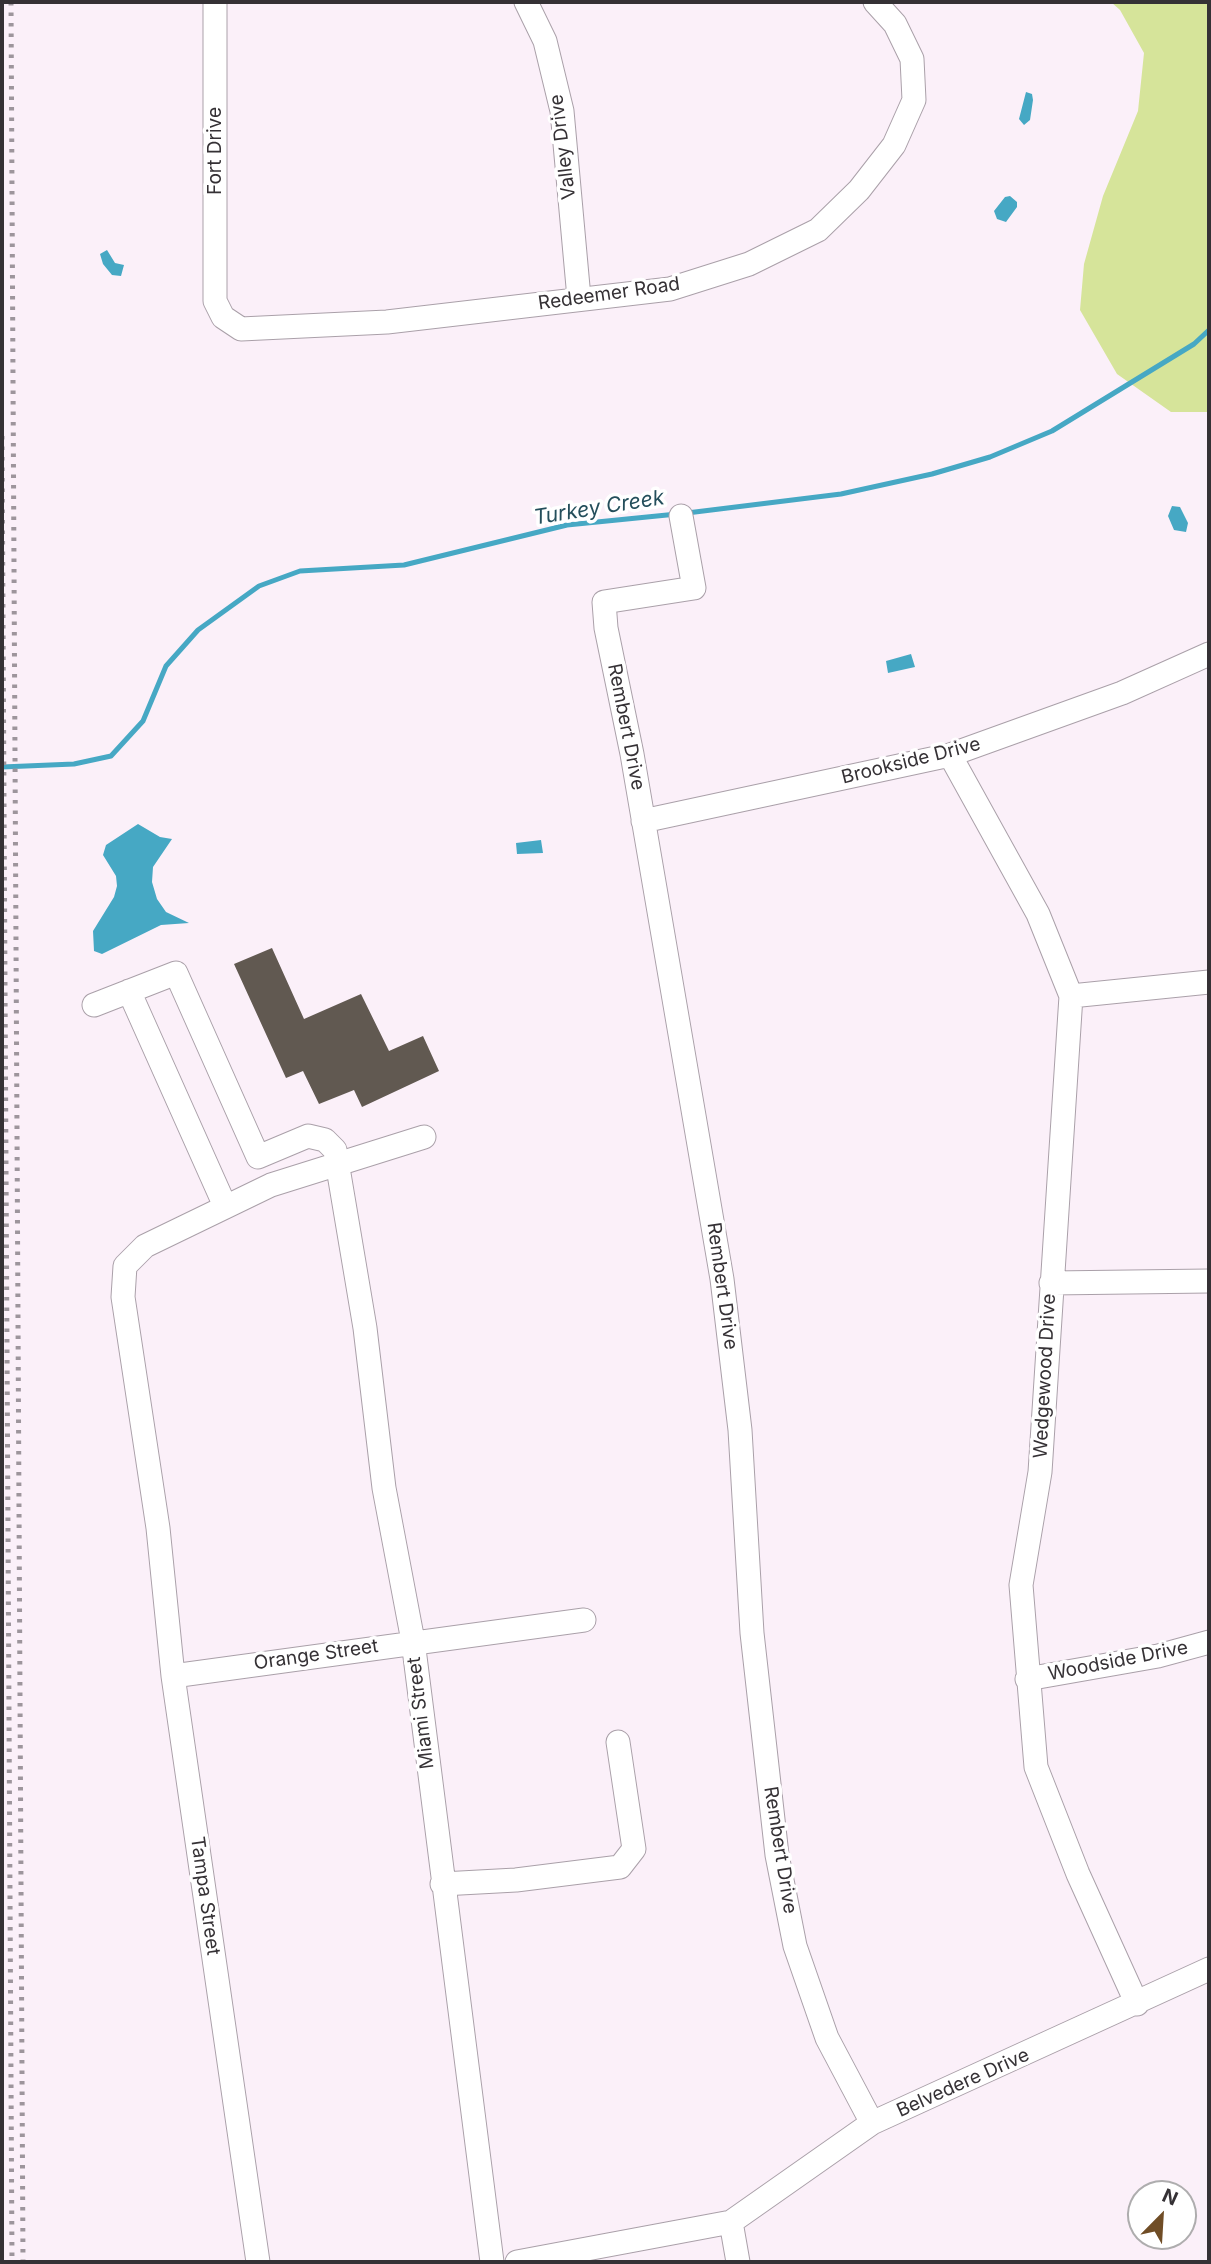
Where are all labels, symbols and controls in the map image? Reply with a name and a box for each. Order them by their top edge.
street label: Valley Drive [545,93,581,201]
street label: Fort Drive [204,107,226,195]
street label: Redeemer Road [537,273,681,315]
water label: Turkey Creek [532,485,666,531]
street label: Rembert Drive [603,662,649,792]
street label: Brookside Drive [839,733,983,789]
street label: Rembert Drive [702,1221,742,1351]
street label: Wedgewood Drive [1029,1293,1061,1459]
street label: Orange Street [252,1635,380,1675]
street label: Woodside Drive [1046,1636,1190,1686]
street label: Miami Street [403,1656,439,1770]
street label: Rembert Drive [759,1785,801,1915]
street label: Tampa Street [185,1835,225,1957]
street label: Belvedere Drive [893,2044,1033,2122]
north arrow [1127,2180,1197,2250]
text: N [1159,2184,1181,2211]

